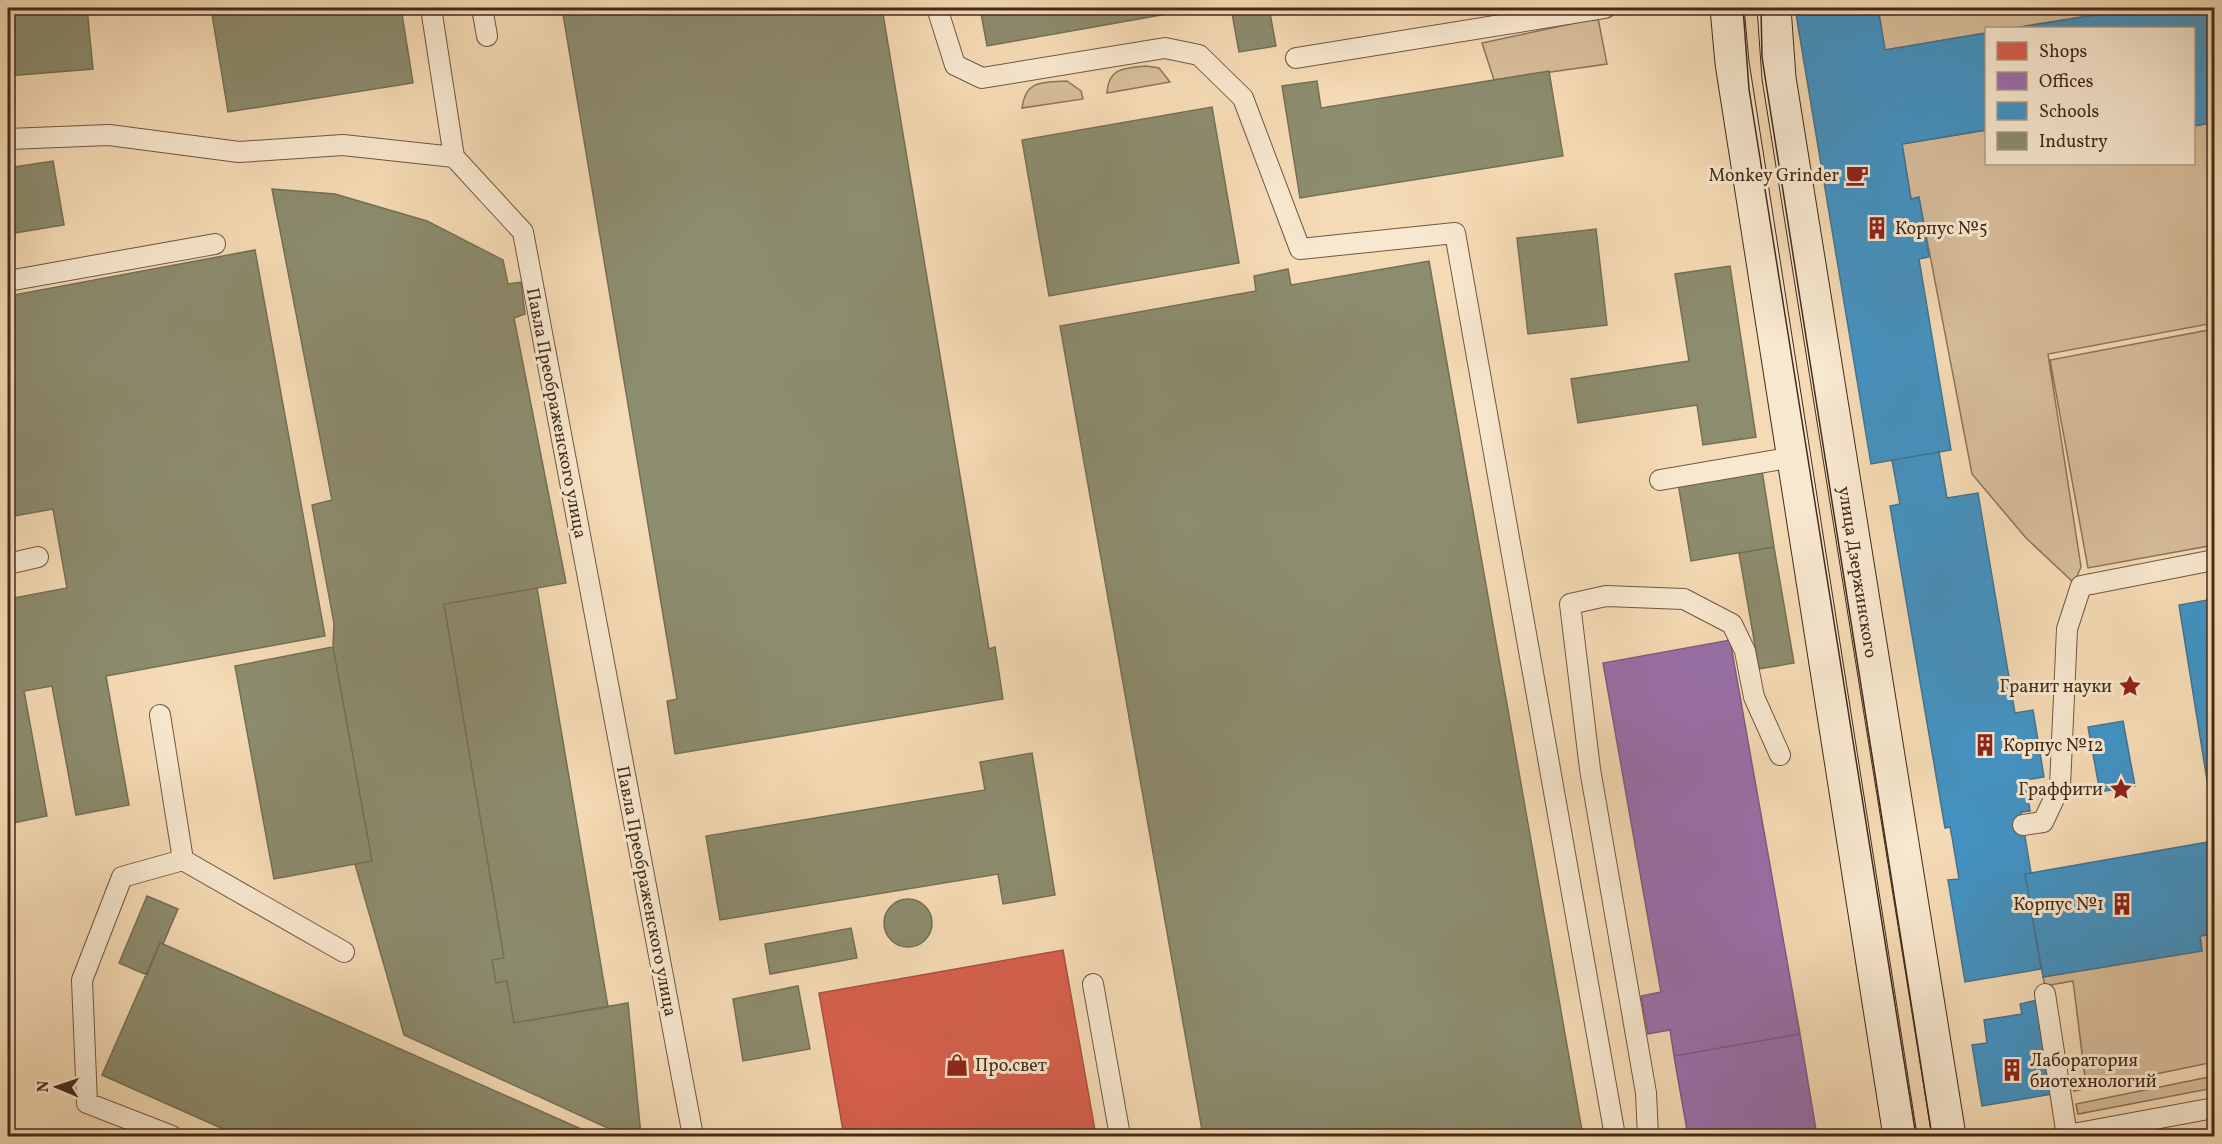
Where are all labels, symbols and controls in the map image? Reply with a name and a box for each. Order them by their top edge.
legend [1985,27,2195,165]
text: Shops [2039,40,2087,65]
text: Offices [2039,70,2094,95]
text: Schools [2039,100,2099,125]
text: Industry [2039,130,2108,155]
cafe icon: Monkey Grinder [1844,162,1870,188]
place label: Monkey Grinder [1709,164,1839,189]
building icon: Корпус №5 [1864,215,1890,241]
place label: Корпус №5 [1895,217,1988,242]
street label: Павла Преображенского улица [519,286,592,541]
street label: улица Дзержинского [1831,485,1882,660]
place icon: Гранит науки [2117,673,2143,699]
place label: Гранит науки [2000,675,2112,700]
building icon: Корпус №12 [1972,732,1998,758]
place label: Корпус №12 [2003,734,2104,759]
street label: Павла Преображенского улица [609,764,682,1019]
place icon: Граффити [2108,776,2134,802]
place label: Граффити [2018,778,2103,803]
building icon: Корпус №1 [2109,891,2135,917]
place label: Корпус №1 [2013,893,2104,918]
place label: Лаборатория биотехнологий [2030,1049,2157,1095]
shop icon: Про.свет [944,1052,970,1078]
place label: Про.свет [975,1054,1047,1079]
north arrow [27,1057,87,1117]
building icon: Лаборатория биотехнологий [1999,1057,2025,1083]
text: N [33,1080,55,1093]

